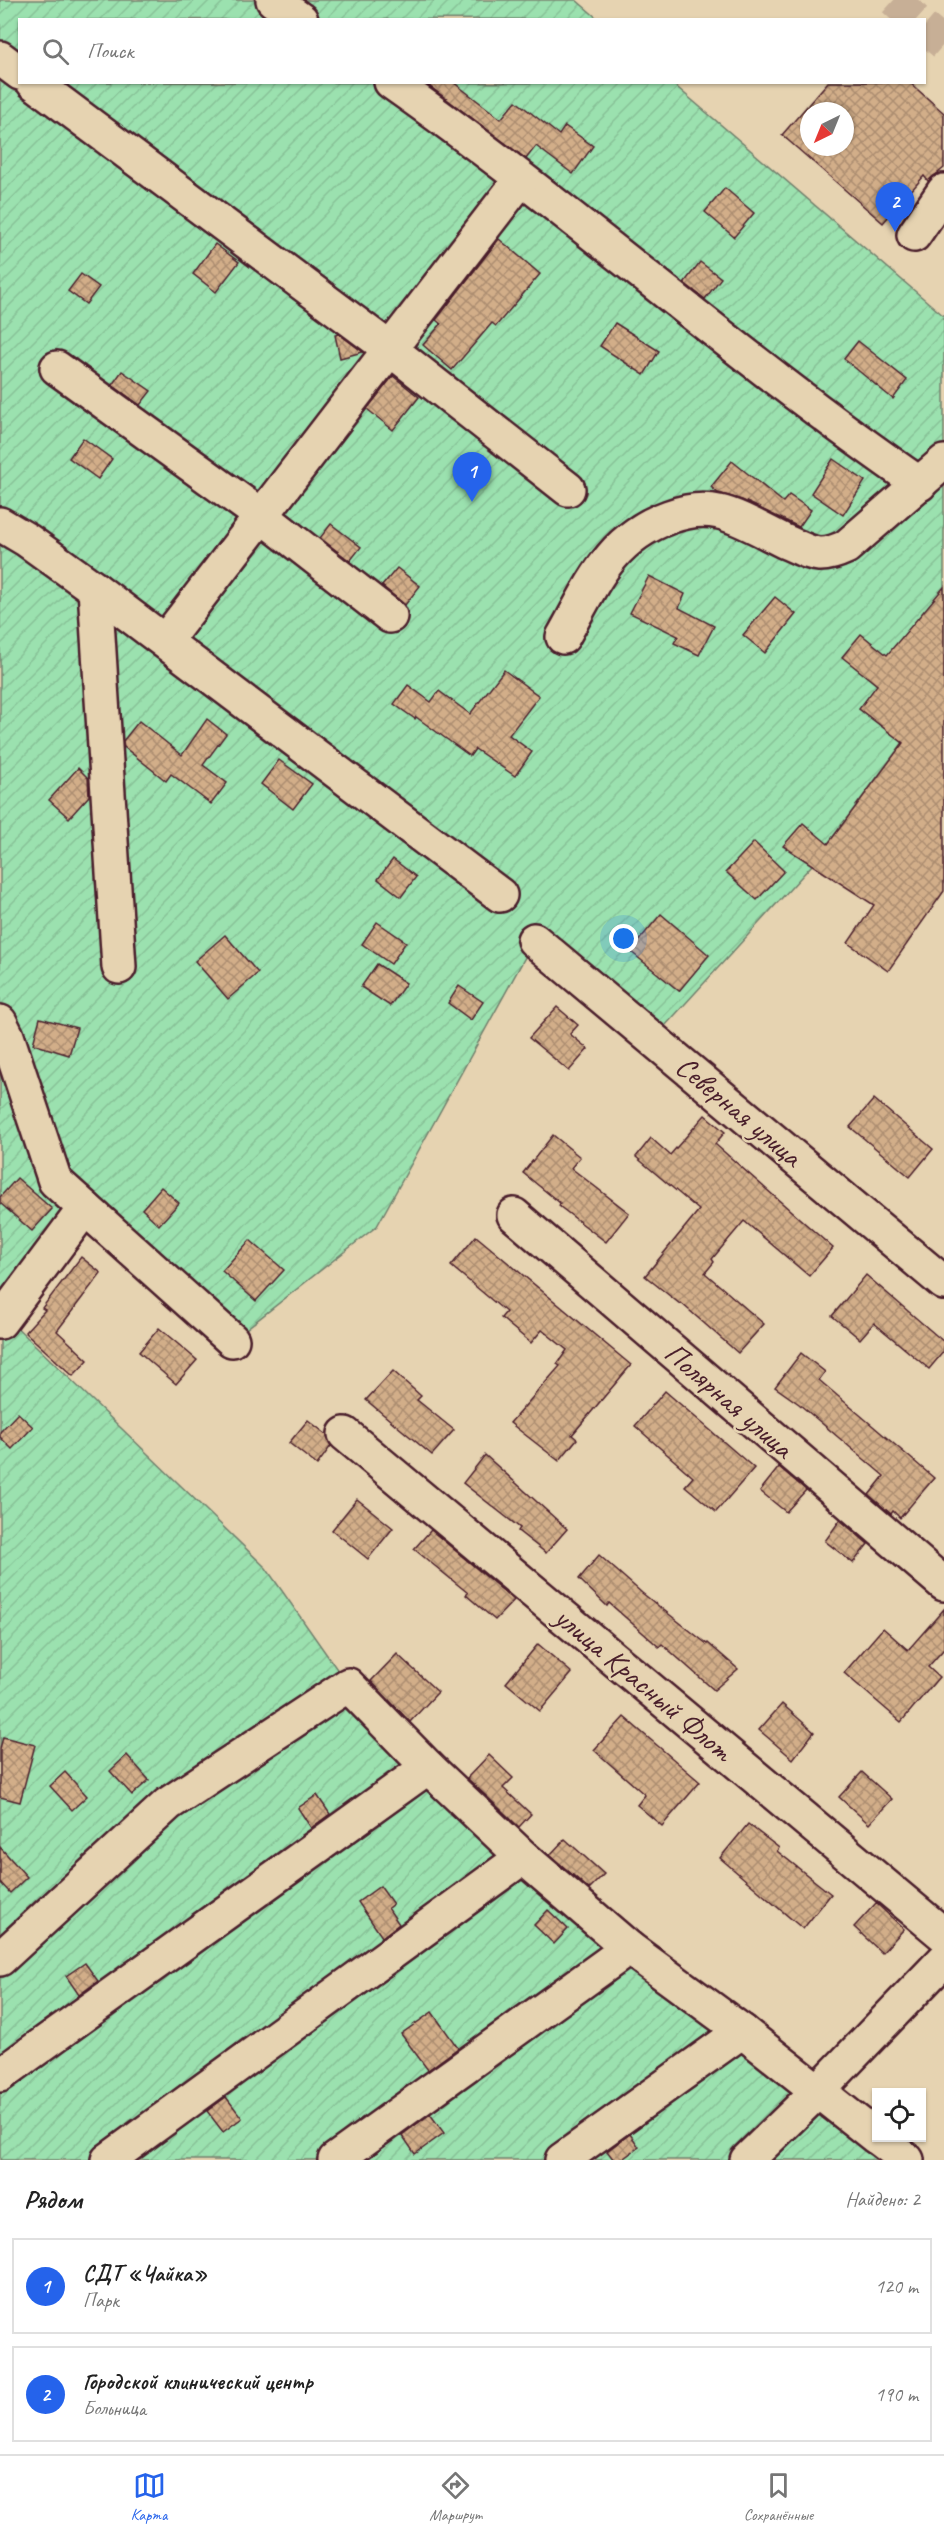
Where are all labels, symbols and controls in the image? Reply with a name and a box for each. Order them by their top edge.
search box [18,18,926,84]
icon: search [39,35,72,68]
text: Поиск [87,37,133,65]
north arrow [800,102,854,156]
pin: 2 [876,182,914,232]
pin: 1 [452,452,492,502]
your location [609,924,638,953]
street label: Северная улица [668,1047,811,1176]
street label: Полярная улица [657,1334,803,1468]
street label: улица Красный Флот [545,1597,742,1771]
map controls [872,2088,926,2142]
button: locate [872,2088,926,2142]
text: Рядом [24,2183,82,2216]
text: Найдено: 2 [845,2187,920,2212]
text: СДТ «Чайка» [83,2260,207,2288]
text: 1 [41,2274,50,2299]
text: 120 m [875,2274,918,2299]
text: Парк [83,2288,119,2313]
text: Городской клинический центр [83,2368,313,2396]
text: 2 [41,2382,50,2407]
text: 190 m [875,2382,918,2407]
text: Больница [83,2396,146,2421]
tab: Карта [131,2469,167,2525]
tab: Маршрут [429,2469,482,2525]
tab: Сохранённые [744,2469,813,2525]

